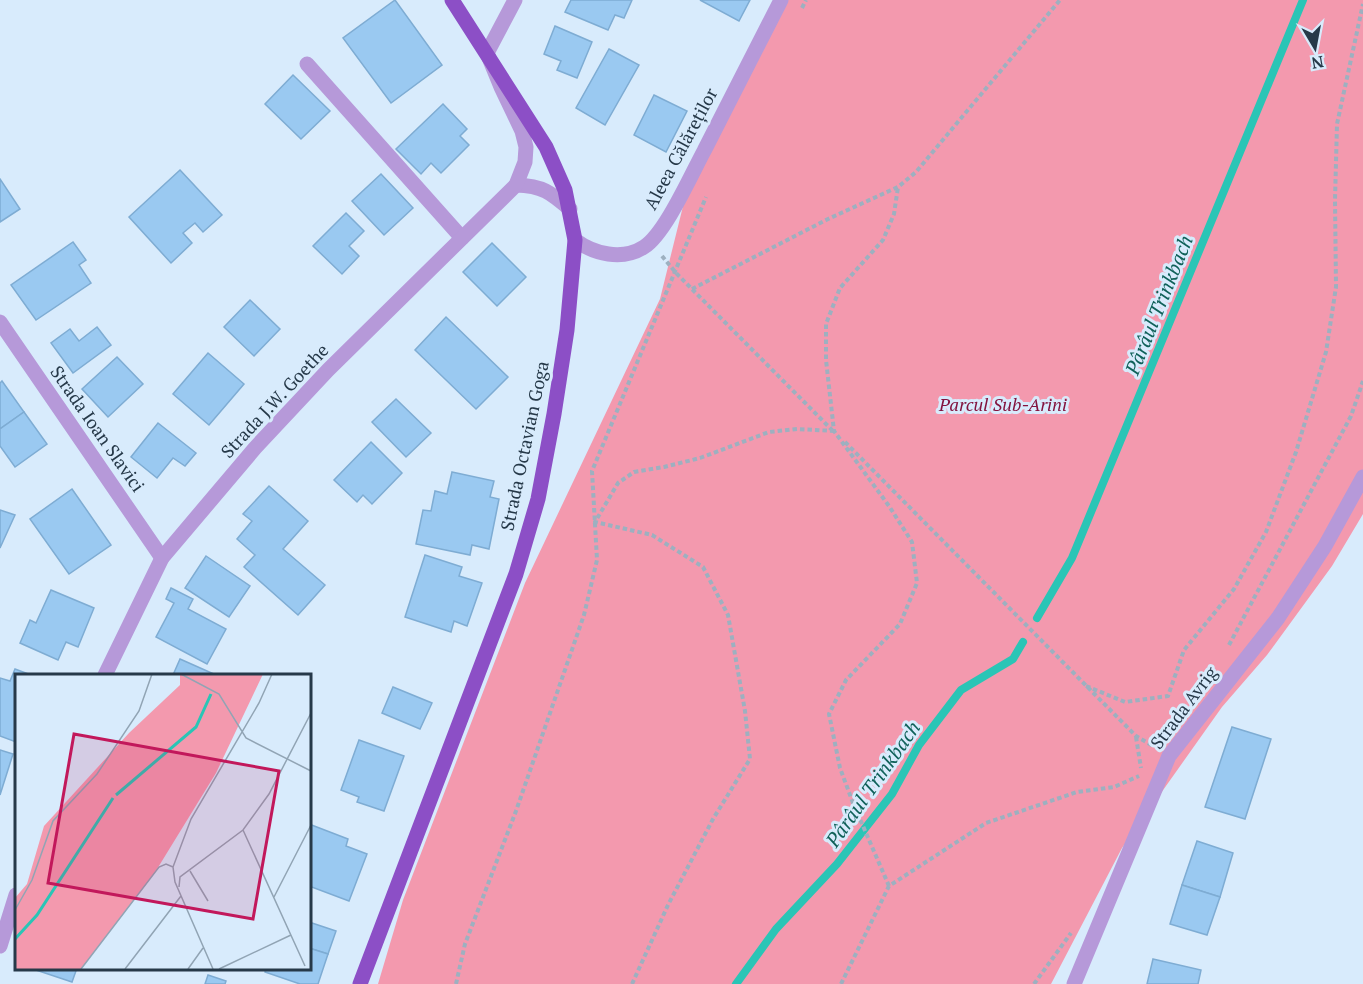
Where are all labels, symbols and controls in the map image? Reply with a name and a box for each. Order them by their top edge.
north arrow [1285,18,1345,78]
text: N [1310,51,1325,75]
street label: Aleea Călăreților [638,83,722,214]
water label: Pârâul Trinkbach [1118,231,1199,380]
street label: Strada J.W. Goethe [215,338,333,463]
street label: Strada Octavian Goga [494,359,554,533]
street label: Strada Ioan Slavici [45,361,150,496]
park label: Parcul Sub-Arini [938,392,1067,416]
street label: Strada Avrig [1144,661,1222,754]
inset map [15,674,310,969]
water label: Pârâul Trinkbach [818,715,926,853]

